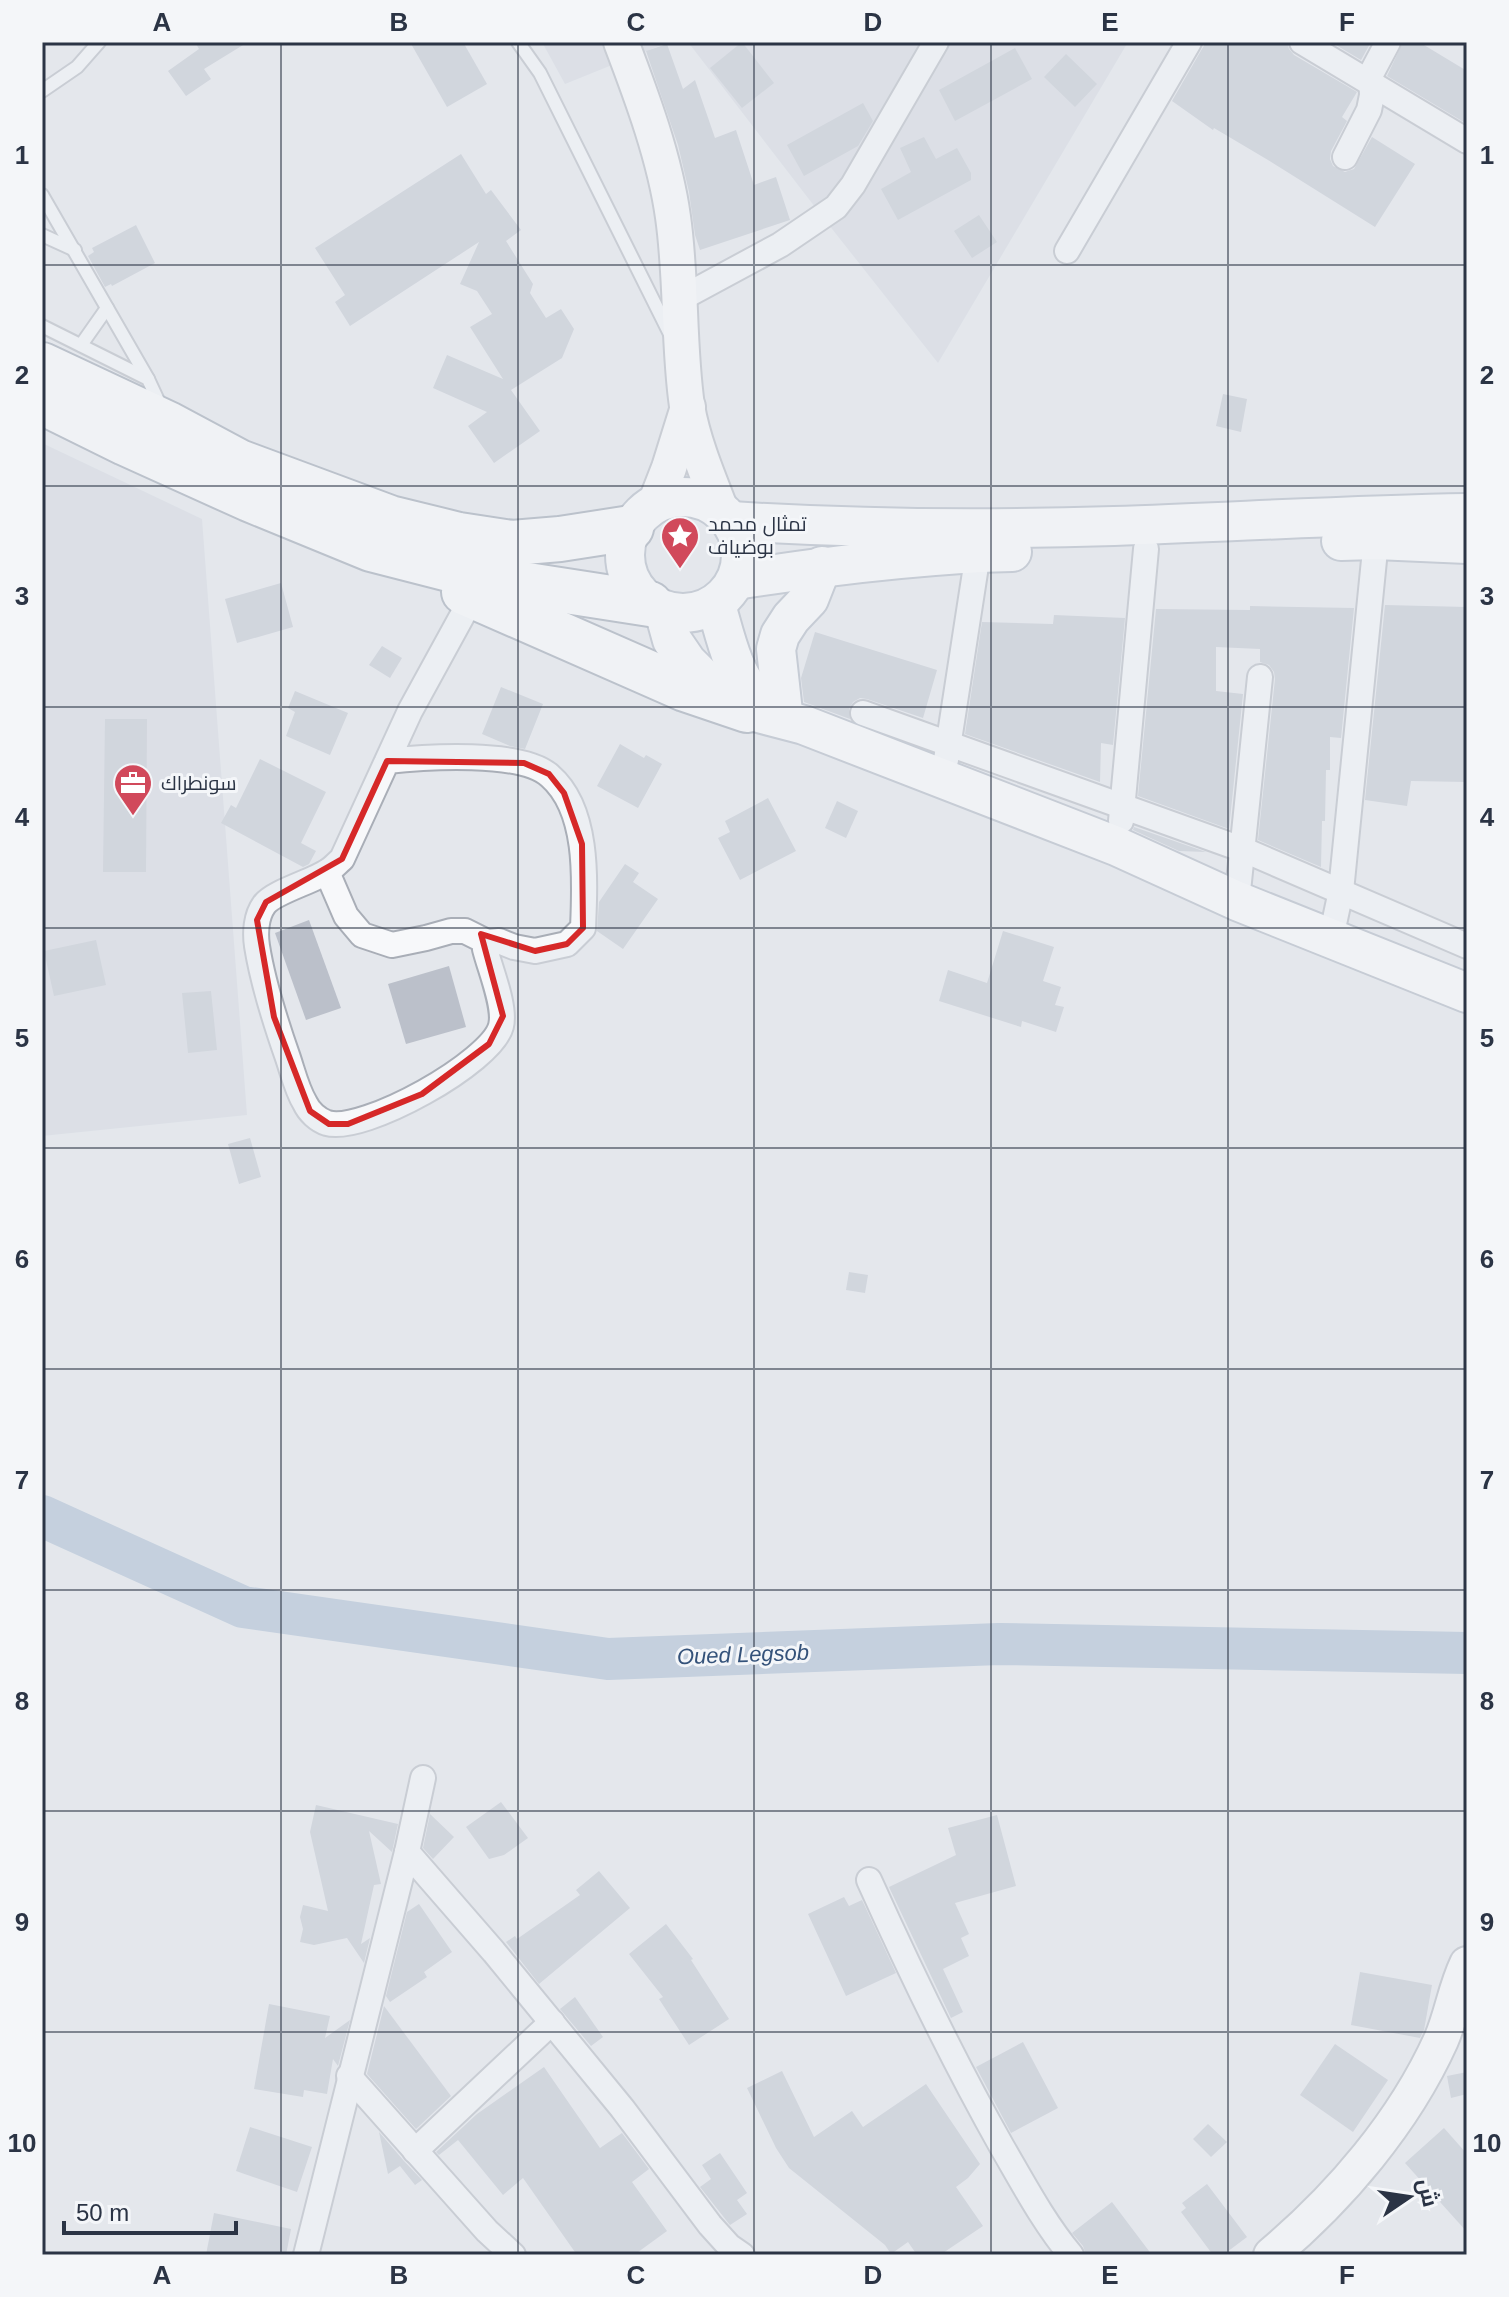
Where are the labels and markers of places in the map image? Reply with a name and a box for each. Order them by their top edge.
place label: تمثال محمد بوضياف [708,513,807,559]
place icon: تمثال محمد بوضياف [659,515,701,570]
office icon: سونطراك [112,762,154,817]
place label: سونطراك [161,772,236,795]

